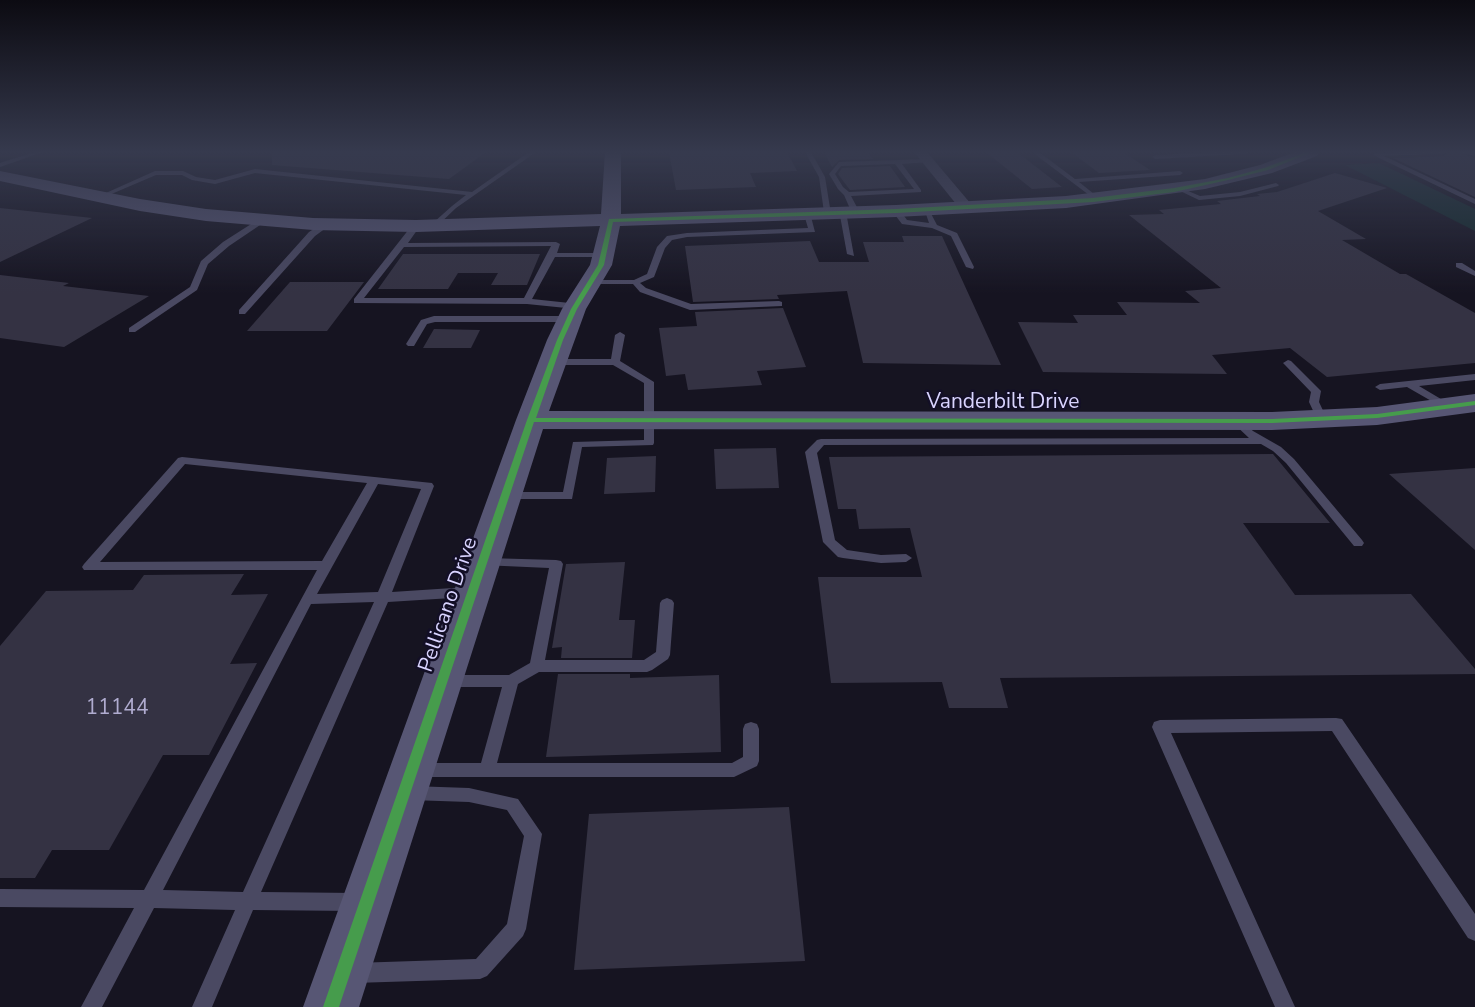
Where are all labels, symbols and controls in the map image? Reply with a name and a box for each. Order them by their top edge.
street label: Vanderbilt Drive [927,390,1079,416]
street label: Pellicano Drive [414,534,484,676]
house number: 11144 [86,696,148,722]

